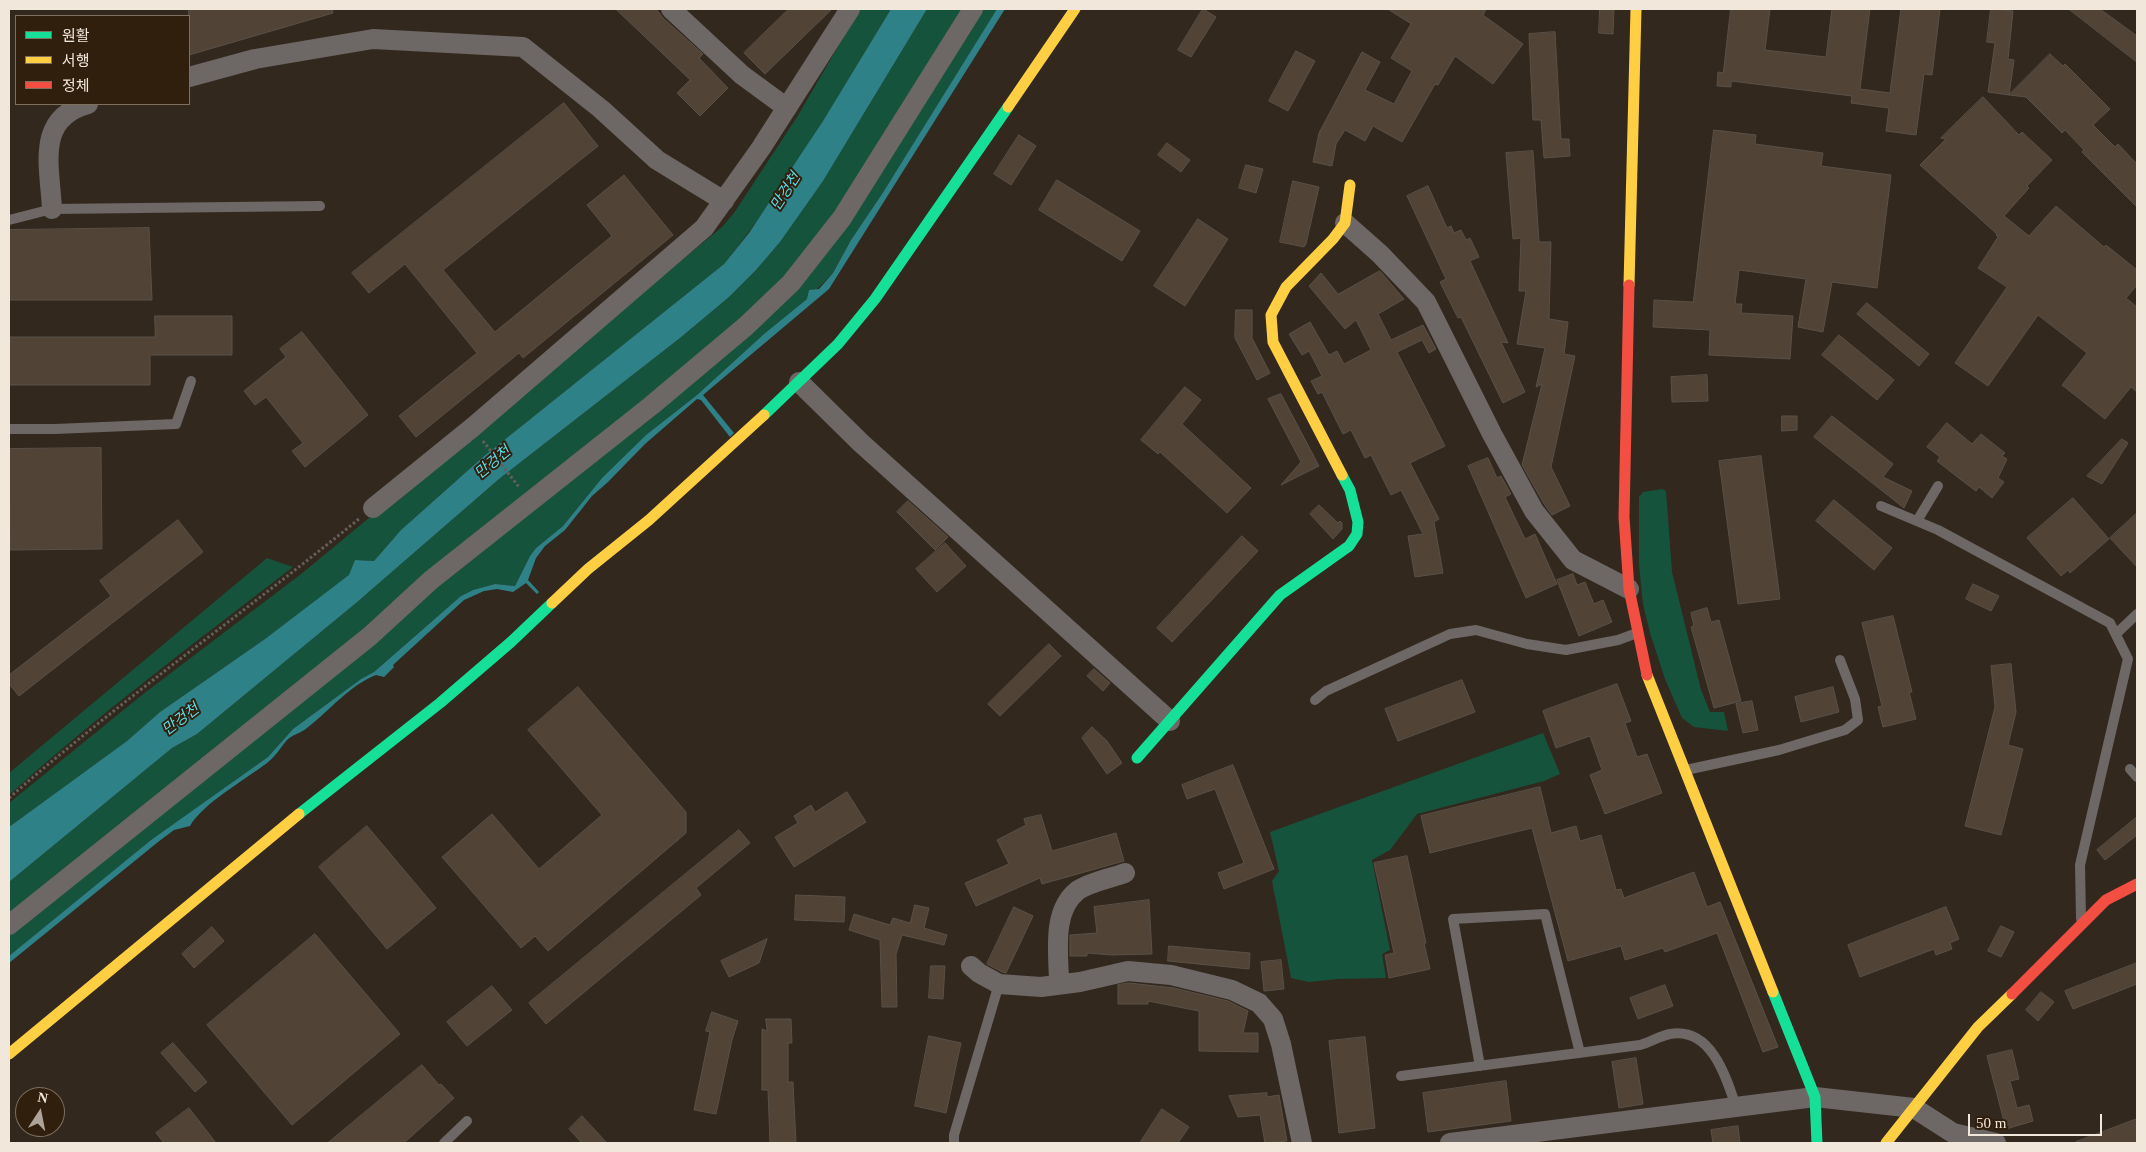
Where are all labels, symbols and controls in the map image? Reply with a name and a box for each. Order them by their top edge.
legend [15,15,190,105]
text: 원활 [62,28,90,44]
text: 서행 [62,53,90,69]
text: 정체 [62,78,90,94]
water label: 만겅천 [767,170,805,214]
water label: 만겅천 [471,443,515,483]
water label: 만겅천 [159,700,203,740]
north arrow [15,1087,65,1137]
text: N [36,1089,49,1106]
scale bar [1971,1104,2105,1136]
text: 50 m [1976,1115,2006,1131]

